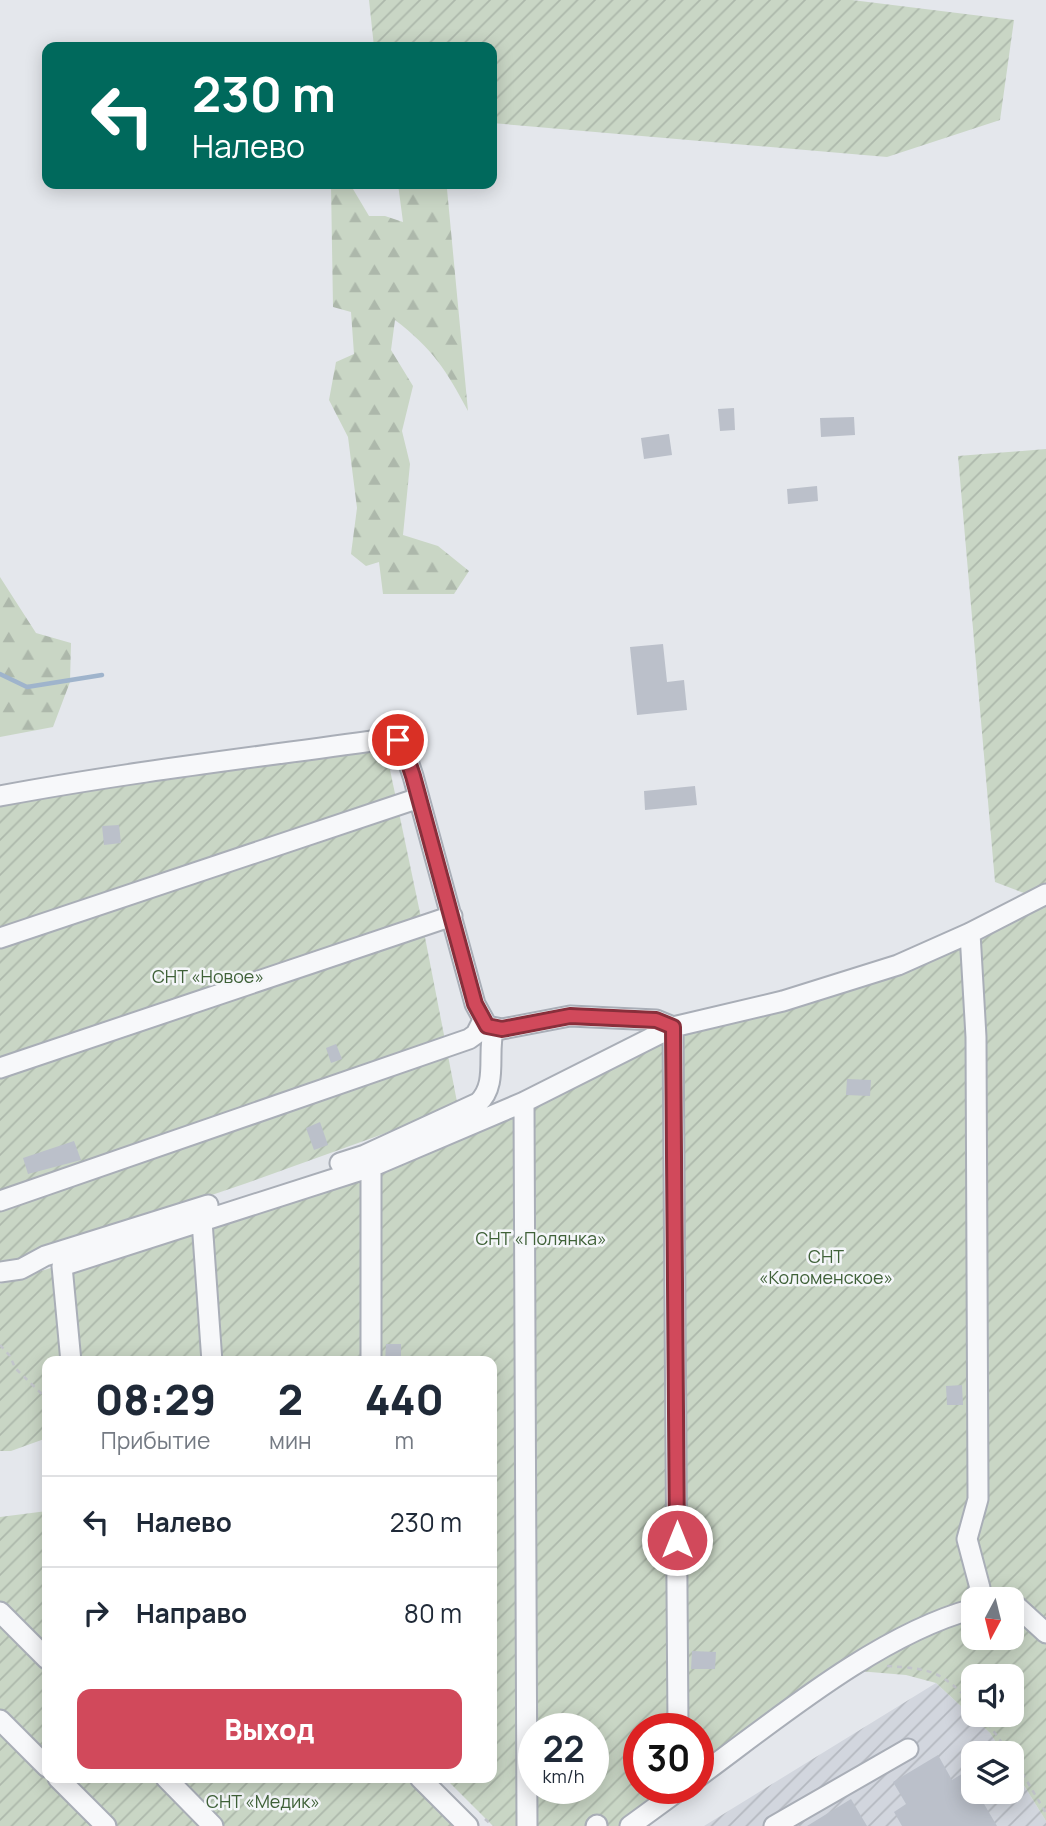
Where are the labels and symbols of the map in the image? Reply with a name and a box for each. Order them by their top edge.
pin [368,710,428,770]
park label: СНТ «Новое» [152,964,264,988]
park label: СНТ «Полянка» [475,1226,607,1250]
park label: СНТ «Коломенское» [759,1244,893,1289]
position arrow [640,1503,714,1577]
north arrow [961,1587,1024,1650]
speed limit sign: 30 [623,1713,714,1804]
park label: СНТ «Медик» [206,1789,320,1813]

